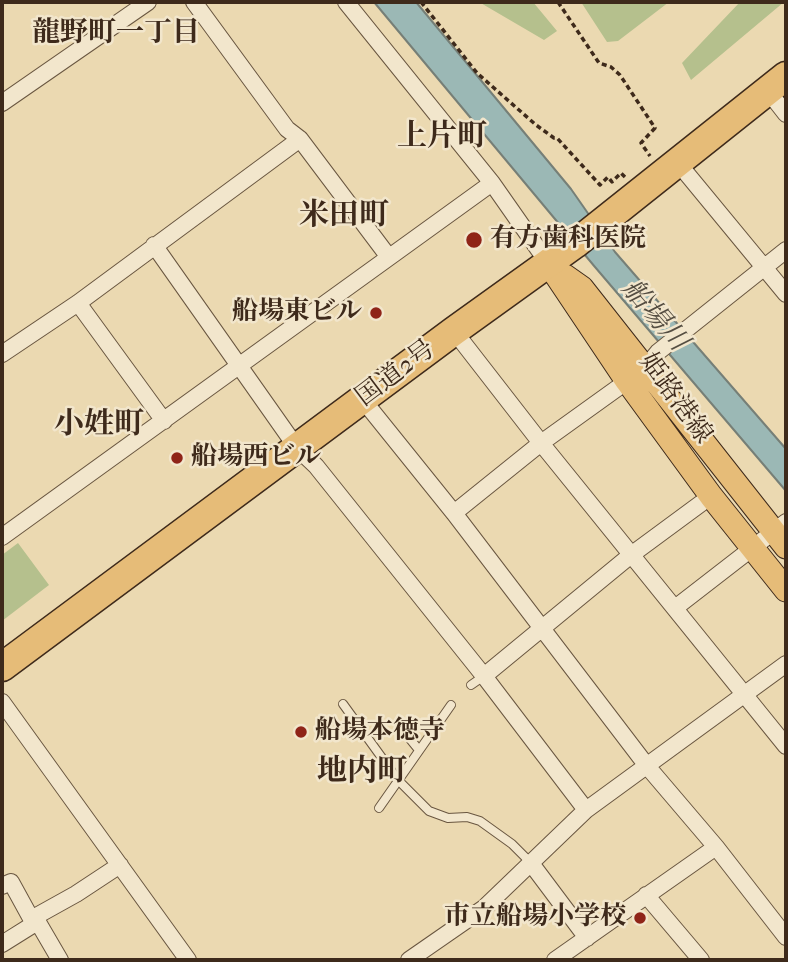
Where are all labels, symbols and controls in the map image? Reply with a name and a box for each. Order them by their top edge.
district label: 龍野町一丁目 [32,17,200,51]
district label: 上片町 [397,120,487,156]
district label: 米田町 [299,199,389,235]
place label: 有方歯科医院 [490,224,646,256]
marker: 有方歯科医院 [464,230,484,250]
water label: 船場川 [614,273,694,359]
place label: 船場東ビル [232,297,362,329]
marker: 船場東ビル [368,305,384,321]
street label: 国道2号 [350,334,442,414]
street label: 姫路港線 [632,348,718,450]
district label: 小姓町 [54,408,144,444]
place label: 船場西ビル [191,442,321,474]
marker: 船場西ビル [169,450,185,466]
place label: 船場本徳寺 [315,716,445,748]
marker: 船場本徳寺 [293,724,309,740]
district label: 地内町 [317,755,407,791]
place label: 市立船場小学校 [444,902,626,934]
marker: 市立船場小学校 [632,910,648,926]

